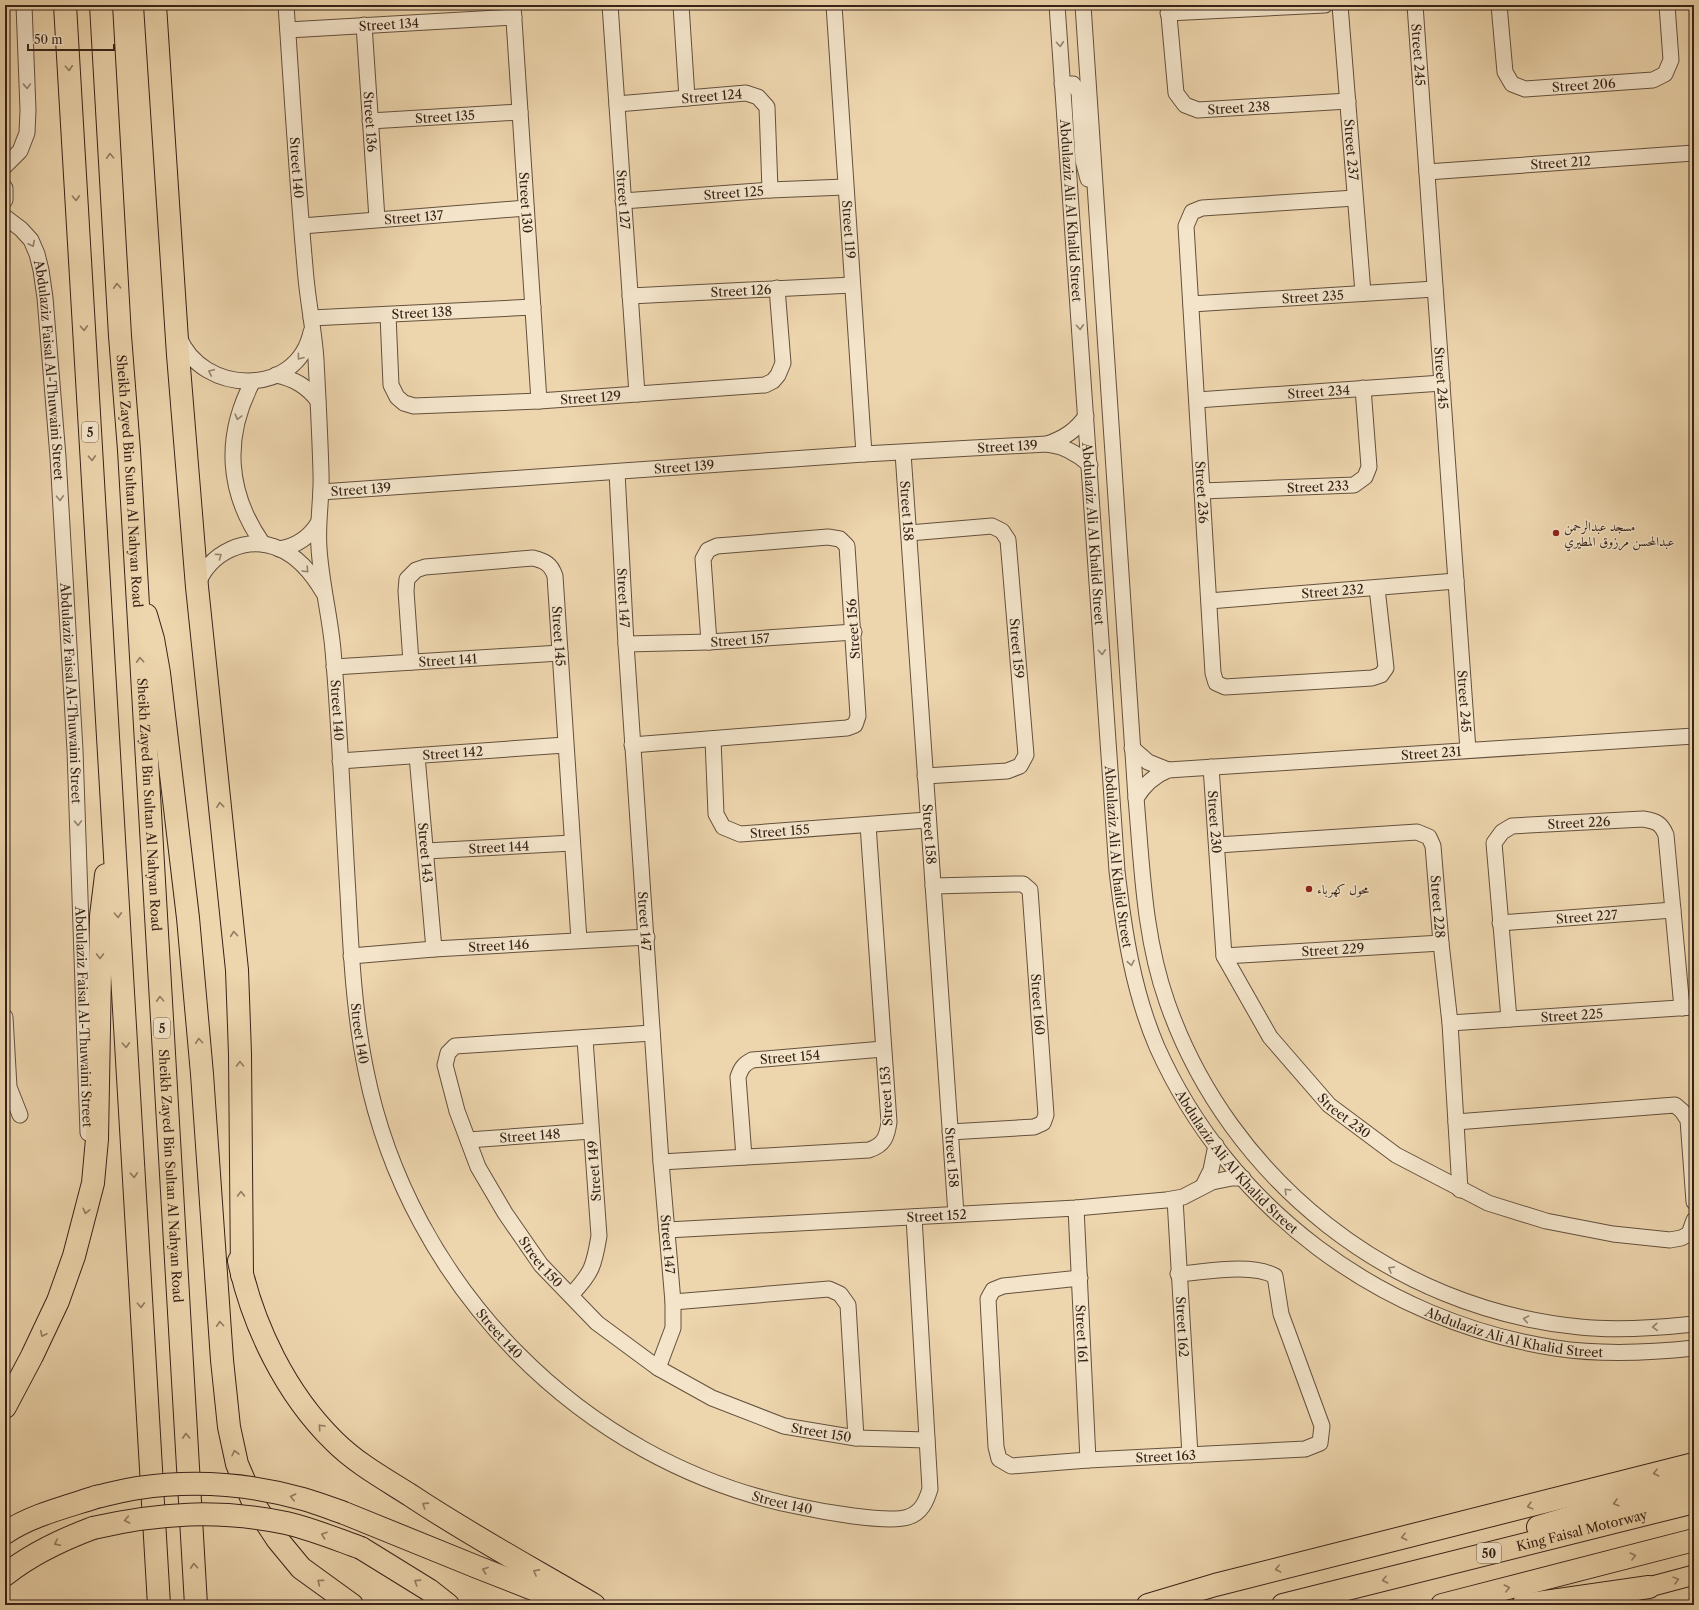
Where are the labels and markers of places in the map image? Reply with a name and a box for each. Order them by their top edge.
place label: مسجد عبدالرحمن عبدالمحسن مرزوق المطيري [1564,518,1675,552]
marker: مسجد عبدالرحمن عبدالمحسن مرزوق المطيري [1551,528,1561,538]
place label: محول كهرباء [1317,881,1369,898]
marker: محول كهرباء [1304,884,1314,894]

